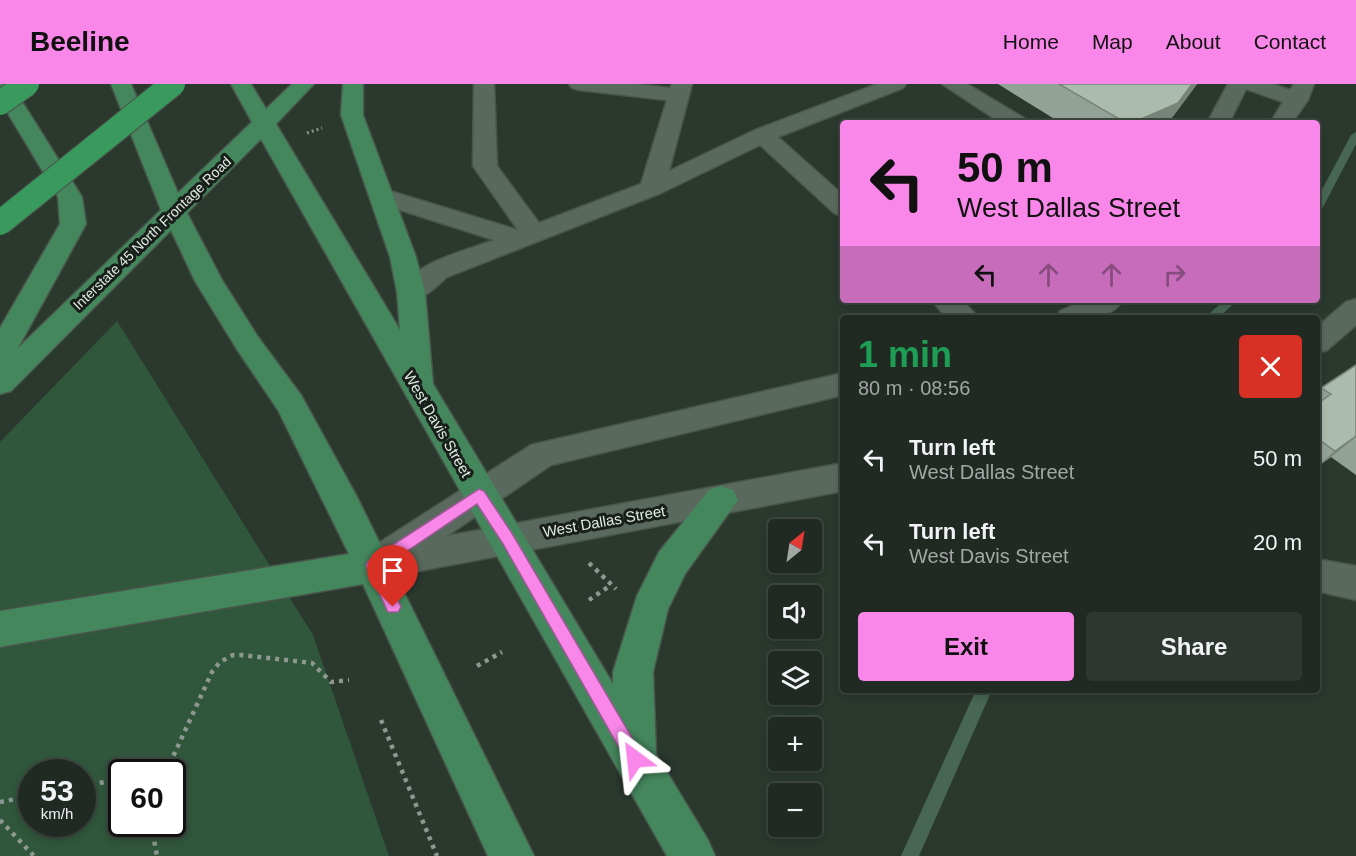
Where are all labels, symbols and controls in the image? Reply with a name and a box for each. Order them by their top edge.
text: Beeline [30,26,130,57]
text: Home [1003,30,1059,53]
text: Map [1092,30,1133,53]
text: About [1166,30,1221,53]
text: Contact [1254,30,1326,53]
icon: left [858,144,936,222]
text: 50 m [957,144,1053,191]
street label: Interstate 45 North Frontage Road [70,153,234,313]
text: West Dallas Street [957,193,1180,223]
icon: left [969,258,1002,291]
icon: ahead [1032,258,1065,291]
icon: ahead [1095,258,1128,291]
icon: right [1158,258,1191,291]
text: 1 min [858,334,952,375]
button: close [1239,335,1302,398]
street label: West Davis Street [401,368,476,481]
text: 80 m · 08:56 [858,377,970,399]
text: Turn left [909,435,995,460]
icon: left [858,443,891,476]
text: 50 m [1253,446,1302,471]
text: West Dallas Street [909,461,1074,483]
street label: West Dallas Street [541,502,667,540]
north arrow [768,519,822,573]
map controls [768,519,822,837]
text: Turn left [909,519,995,544]
icon: left [858,527,891,560]
text: 20 m [1253,530,1302,555]
pin [367,545,418,607]
text: West Davis Street [909,545,1069,567]
icon: arrive [376,554,409,587]
button: sound [768,585,822,639]
button: Exit [858,612,1074,681]
button: Share [1086,612,1302,681]
button: layers [768,651,822,705]
button: + [768,717,822,771]
position arrow [603,727,667,791]
speed limit sign: 60 [108,759,186,837]
text: 53 [40,774,74,807]
button: − [768,783,822,837]
text: km/h [41,805,73,822]

